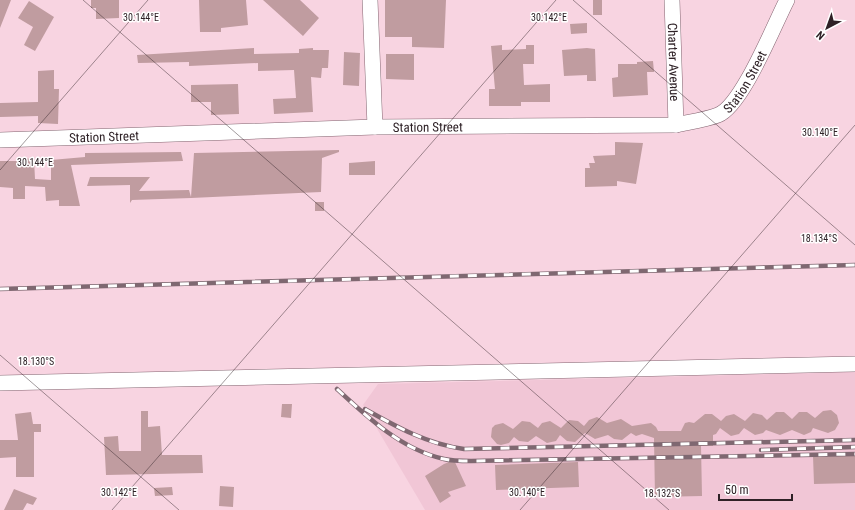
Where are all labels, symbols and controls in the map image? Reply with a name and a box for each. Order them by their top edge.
north arrow [807,8,847,48]
text: 30.144°E [123,12,159,23]
text: 30.142°E [531,12,567,23]
street label: Charter Avenue [665,22,682,101]
text: N [814,28,828,42]
street label: Station Street [720,48,770,116]
street label: Station Street [393,119,463,135]
text: 30.140°E [802,127,838,138]
street label: Station Street [69,128,139,146]
text: 30.144°E [17,157,53,168]
text: 18.134°S [801,233,837,244]
text: 18.130°S [18,356,54,367]
scale bar [719,476,792,502]
text: 50 m [725,483,749,497]
text: 30.142°E [101,487,137,498]
text: 30.140°E [509,487,545,498]
text: 18.132°S [644,488,680,499]

